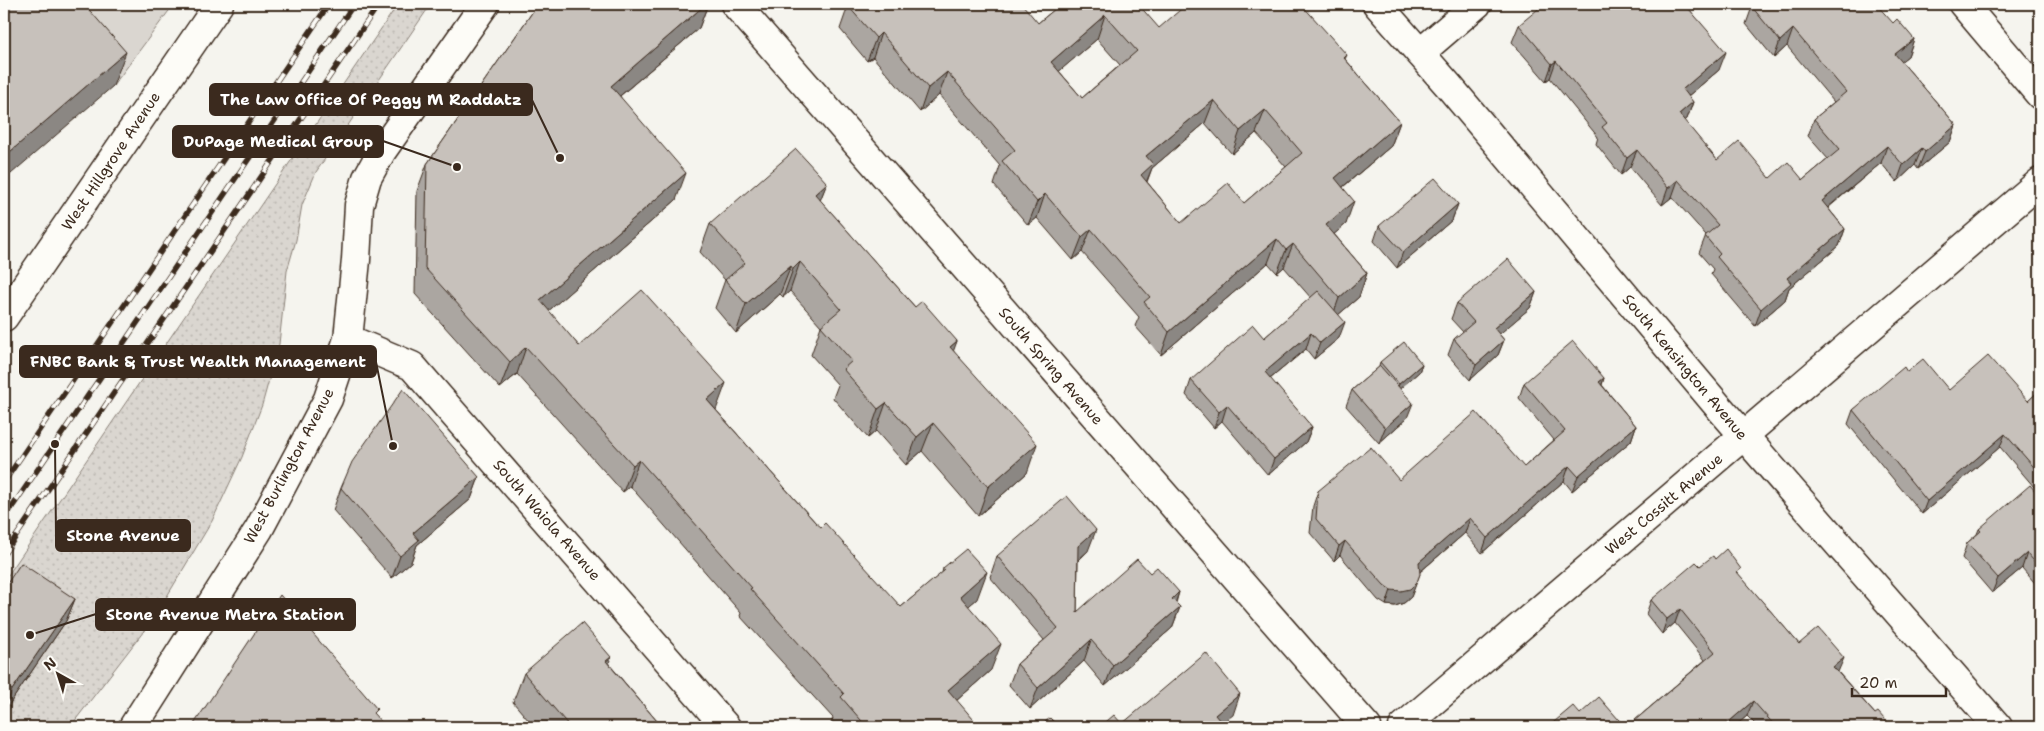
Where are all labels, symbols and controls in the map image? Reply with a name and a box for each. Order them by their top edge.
callout: The Law Office Of Peggy M Raddatz [210,84,532,115]
street label: West Hillgrove Avenue [57,88,165,234]
text: The Law Office Of Peggy M Raddatz [220,89,522,110]
callout: DuPage Medical Group [173,126,383,157]
text: DuPage Medical Group [183,131,373,152]
street label: South Kensington Avenue [1618,290,1752,444]
street label: South Spring Avenue [994,303,1108,429]
callout: FNBC Bank & Trust Wealth Management [20,346,376,377]
text: FNBC Bank & Trust Wealth Management [30,351,366,372]
street label: West Burlington Avenue [239,385,339,547]
street label: West Cossitt Avenue [1601,449,1727,559]
street label: South Waiola Avenue [489,455,605,585]
callout: Stone Avenue [56,520,190,551]
text: Stone Avenue [66,525,180,546]
callout: Stone Avenue Metra Station [96,599,355,630]
text: Stone Avenue Metra Station [106,604,345,625]
north arrow [32,648,82,698]
text: N [40,653,60,674]
scale bar [1852,666,1945,698]
text: 20 m [1859,673,1898,693]

